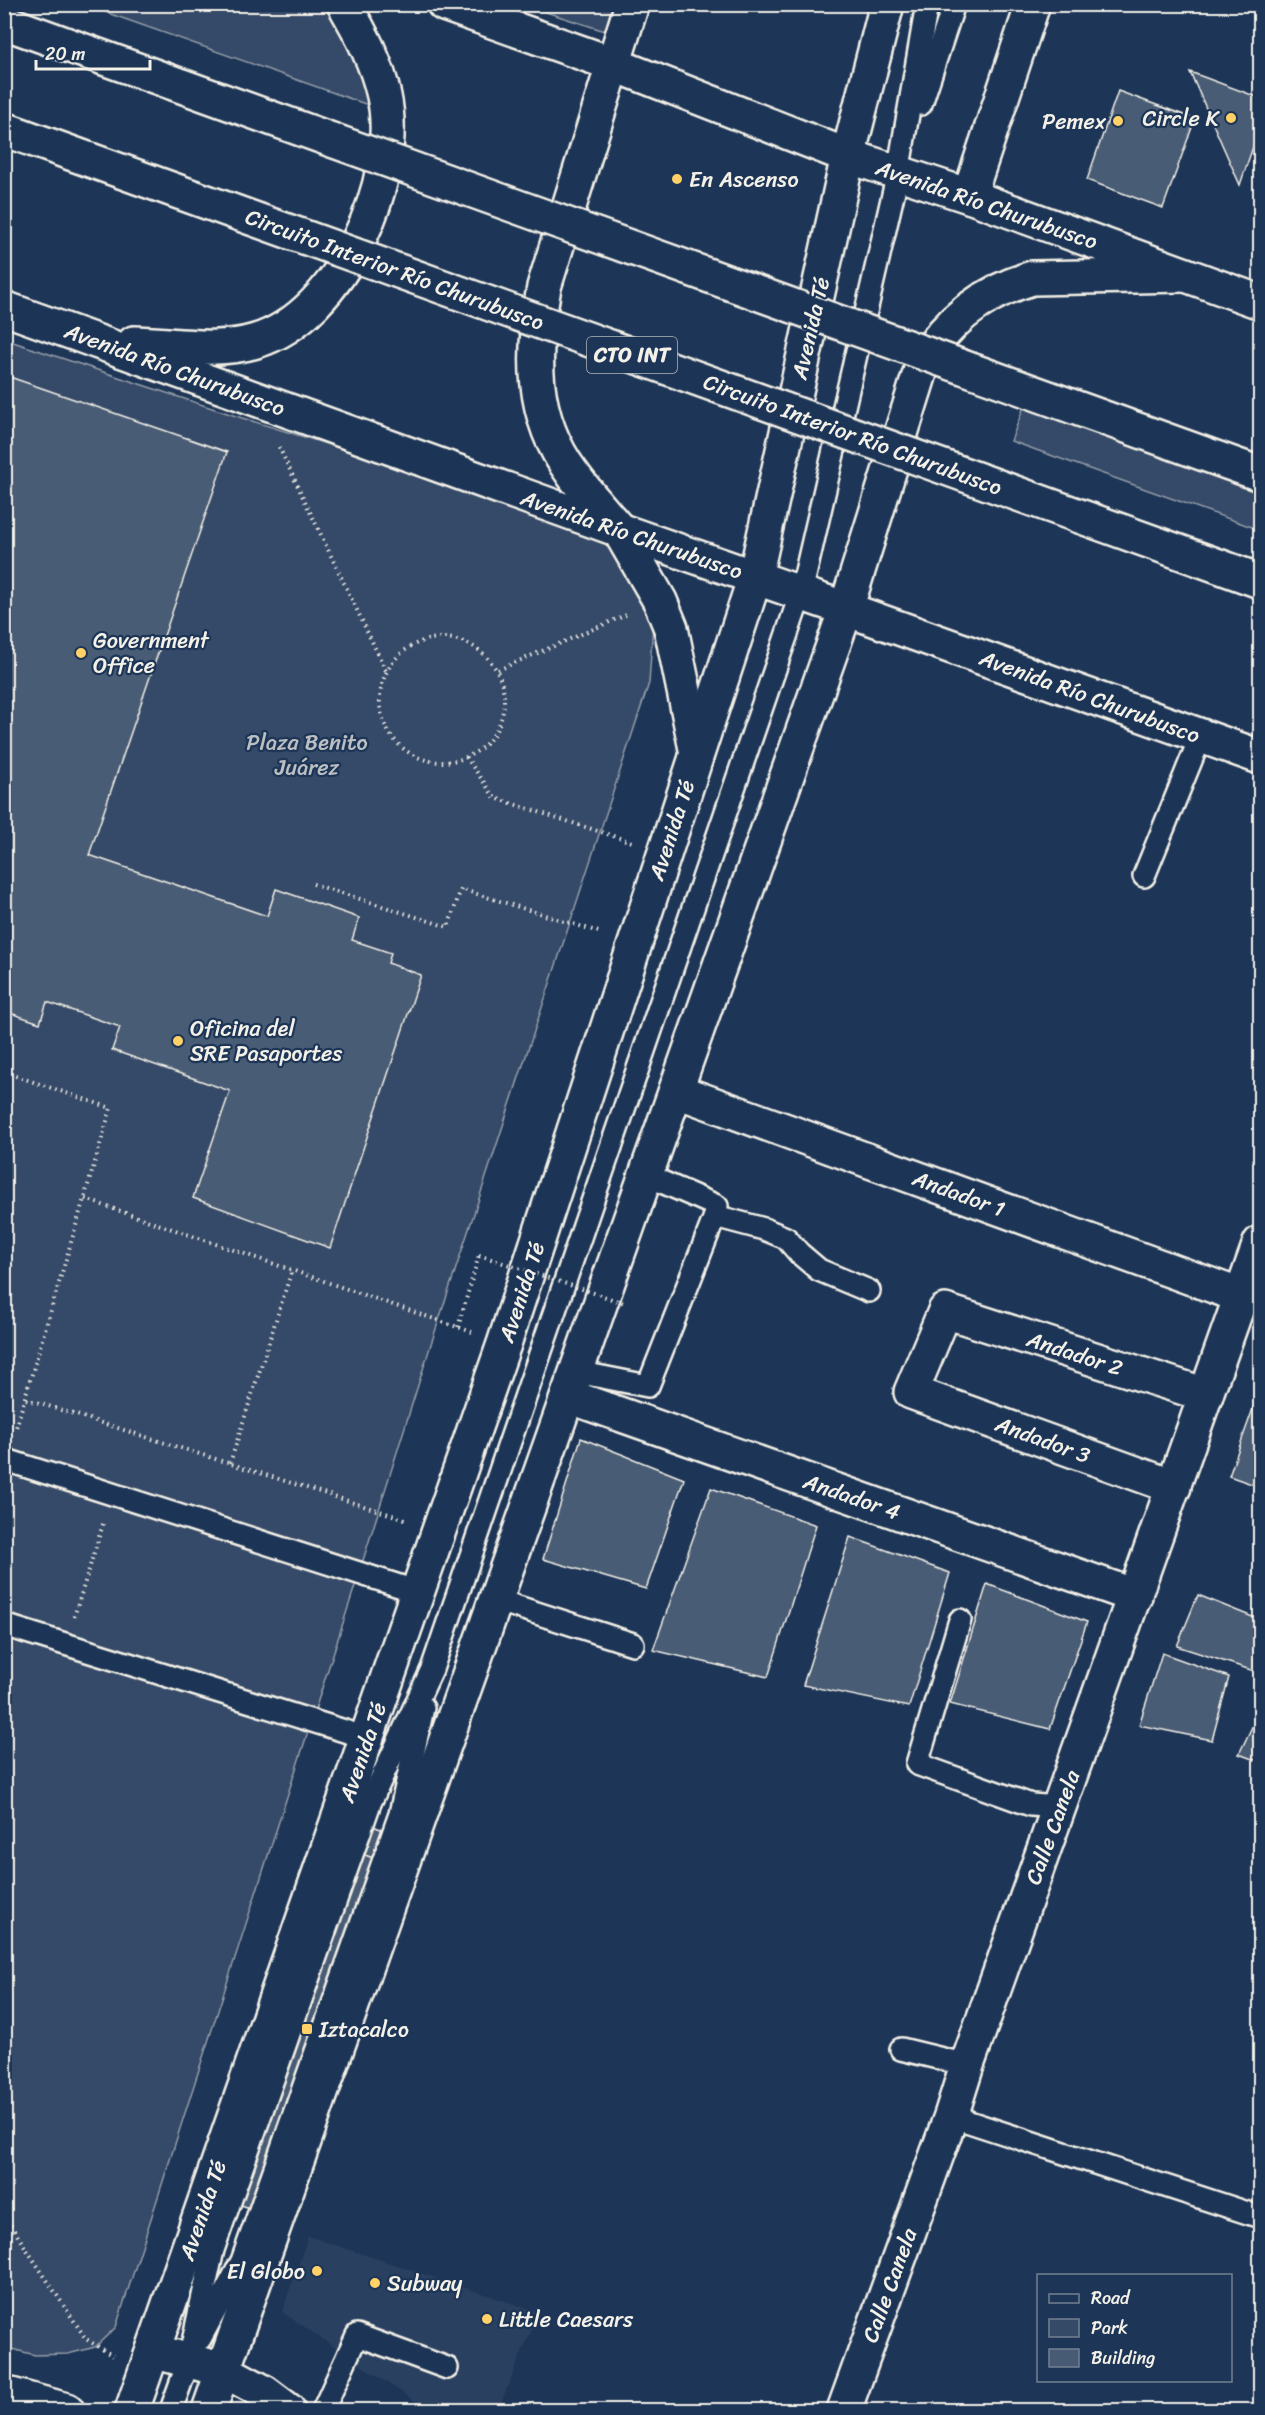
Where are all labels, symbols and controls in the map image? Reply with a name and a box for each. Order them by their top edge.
scale bar [36,33,150,71]
text: 20 m [45,38,85,70]
place label: Circle K [1143,99,1221,138]
place label: Pemex [1042,102,1107,141]
marker: Circle K [1224,111,1238,125]
marker: Pemex [1111,114,1125,128]
street label: Avenida Río Churubusco [870,148,1103,261]
place label: En Ascenso [689,160,799,199]
marker: En Ascenso [670,172,684,186]
street label: Circuito Interior Río Churubusco [240,197,550,342]
street label: Avenida Té [780,273,841,384]
street label: Avenida Río Churubusco [58,311,291,428]
road number: CTO INT [587,337,677,373]
street label: Circuito Interior Río Churubusco [698,362,1008,507]
street label: Avenida Río Churubusco [515,478,748,591]
place label: Government Office [93,621,210,685]
street label: Avenida Río Churubusco [973,638,1206,755]
marker: Government Office [74,646,88,660]
park label: Plaza Benito Juárez [246,723,368,787]
street label: Avenida Té [637,775,706,887]
place label: Oficina del SRE Pasaportes [190,1009,343,1073]
marker: Oficina del SRE Pasaportes [171,1034,185,1048]
street label: Andador 1 [906,1158,1011,1228]
street label: Avenida Té [487,1237,556,1349]
street label: Andador 2 [1021,1319,1128,1387]
street label: Andador 3 [989,1404,1096,1475]
street label: Andador 4 [797,1461,906,1531]
street label: Avenida Té [327,1697,398,1809]
street label: Calle Canela [1014,1763,1092,1890]
place label: Iztacalco [318,2010,409,2049]
marker: Iztacalco [300,2022,314,2036]
street label: Avenida Té [167,2155,238,2267]
street label: Calle Canela [851,2221,929,2348]
place label: El Globo [227,2252,305,2291]
marker: El Globo [310,2264,324,2278]
place label: Subway [387,2264,463,2303]
legend [1037,2274,1232,2382]
marker: Subway [368,2276,382,2290]
text: Road [1091,2282,1131,2314]
place label: Little Caesars [499,2300,634,2339]
marker: Little Caesars [480,2312,494,2326]
text: Park [1091,2312,1128,2344]
text: Building [1091,2342,1155,2374]

